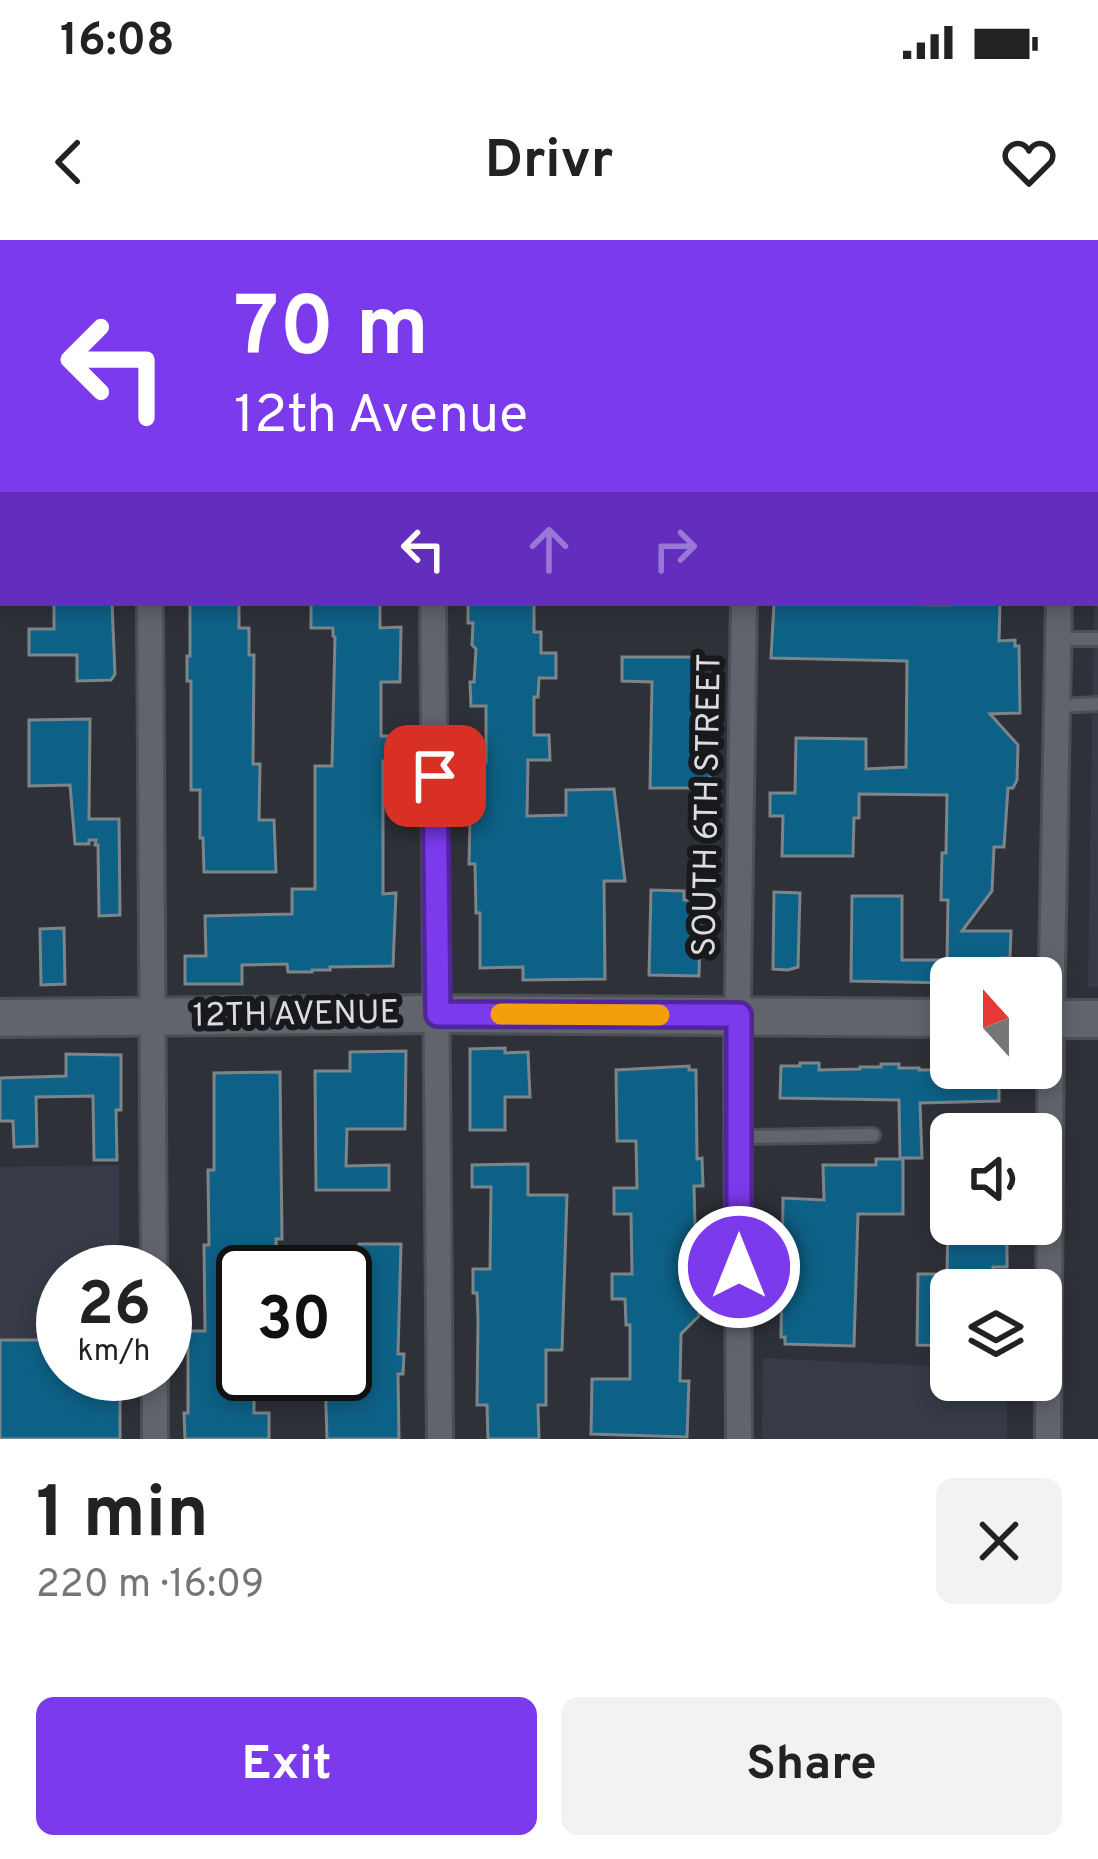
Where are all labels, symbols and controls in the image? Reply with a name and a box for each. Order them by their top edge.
text: 16:08 [60,14,174,71]
text: Drivr [485,128,613,197]
icon: back [36,129,102,195]
icon: heart [996,129,1062,195]
text: 70 m [234,279,429,385]
icon: left [36,288,192,444]
text: 12th Avenue [234,383,528,452]
icon: left [390,516,456,582]
icon: ahead [516,516,582,582]
icon: right [642,516,708,582]
street label: SOUTH 6TH STREET [685,653,733,957]
pin [384,725,486,827]
icon: arrive [402,743,468,809]
north arrow [930,957,1062,1089]
map controls [930,957,1062,1401]
street label: 12TH AVENUE [192,993,400,1039]
button: sound [930,1113,1062,1245]
position arrow [676,1204,802,1330]
speed limit sign: 30 [216,1245,372,1401]
button: layers [930,1269,1062,1401]
text: 26 [77,1270,151,1346]
text: km/h [78,1334,150,1371]
text: 1 min [36,1471,209,1563]
button: close [936,1478,1062,1604]
text: 220 m · 16:09 [36,1562,264,1611]
button: Exit [36,1697,537,1835]
button: Share [561,1697,1062,1835]

